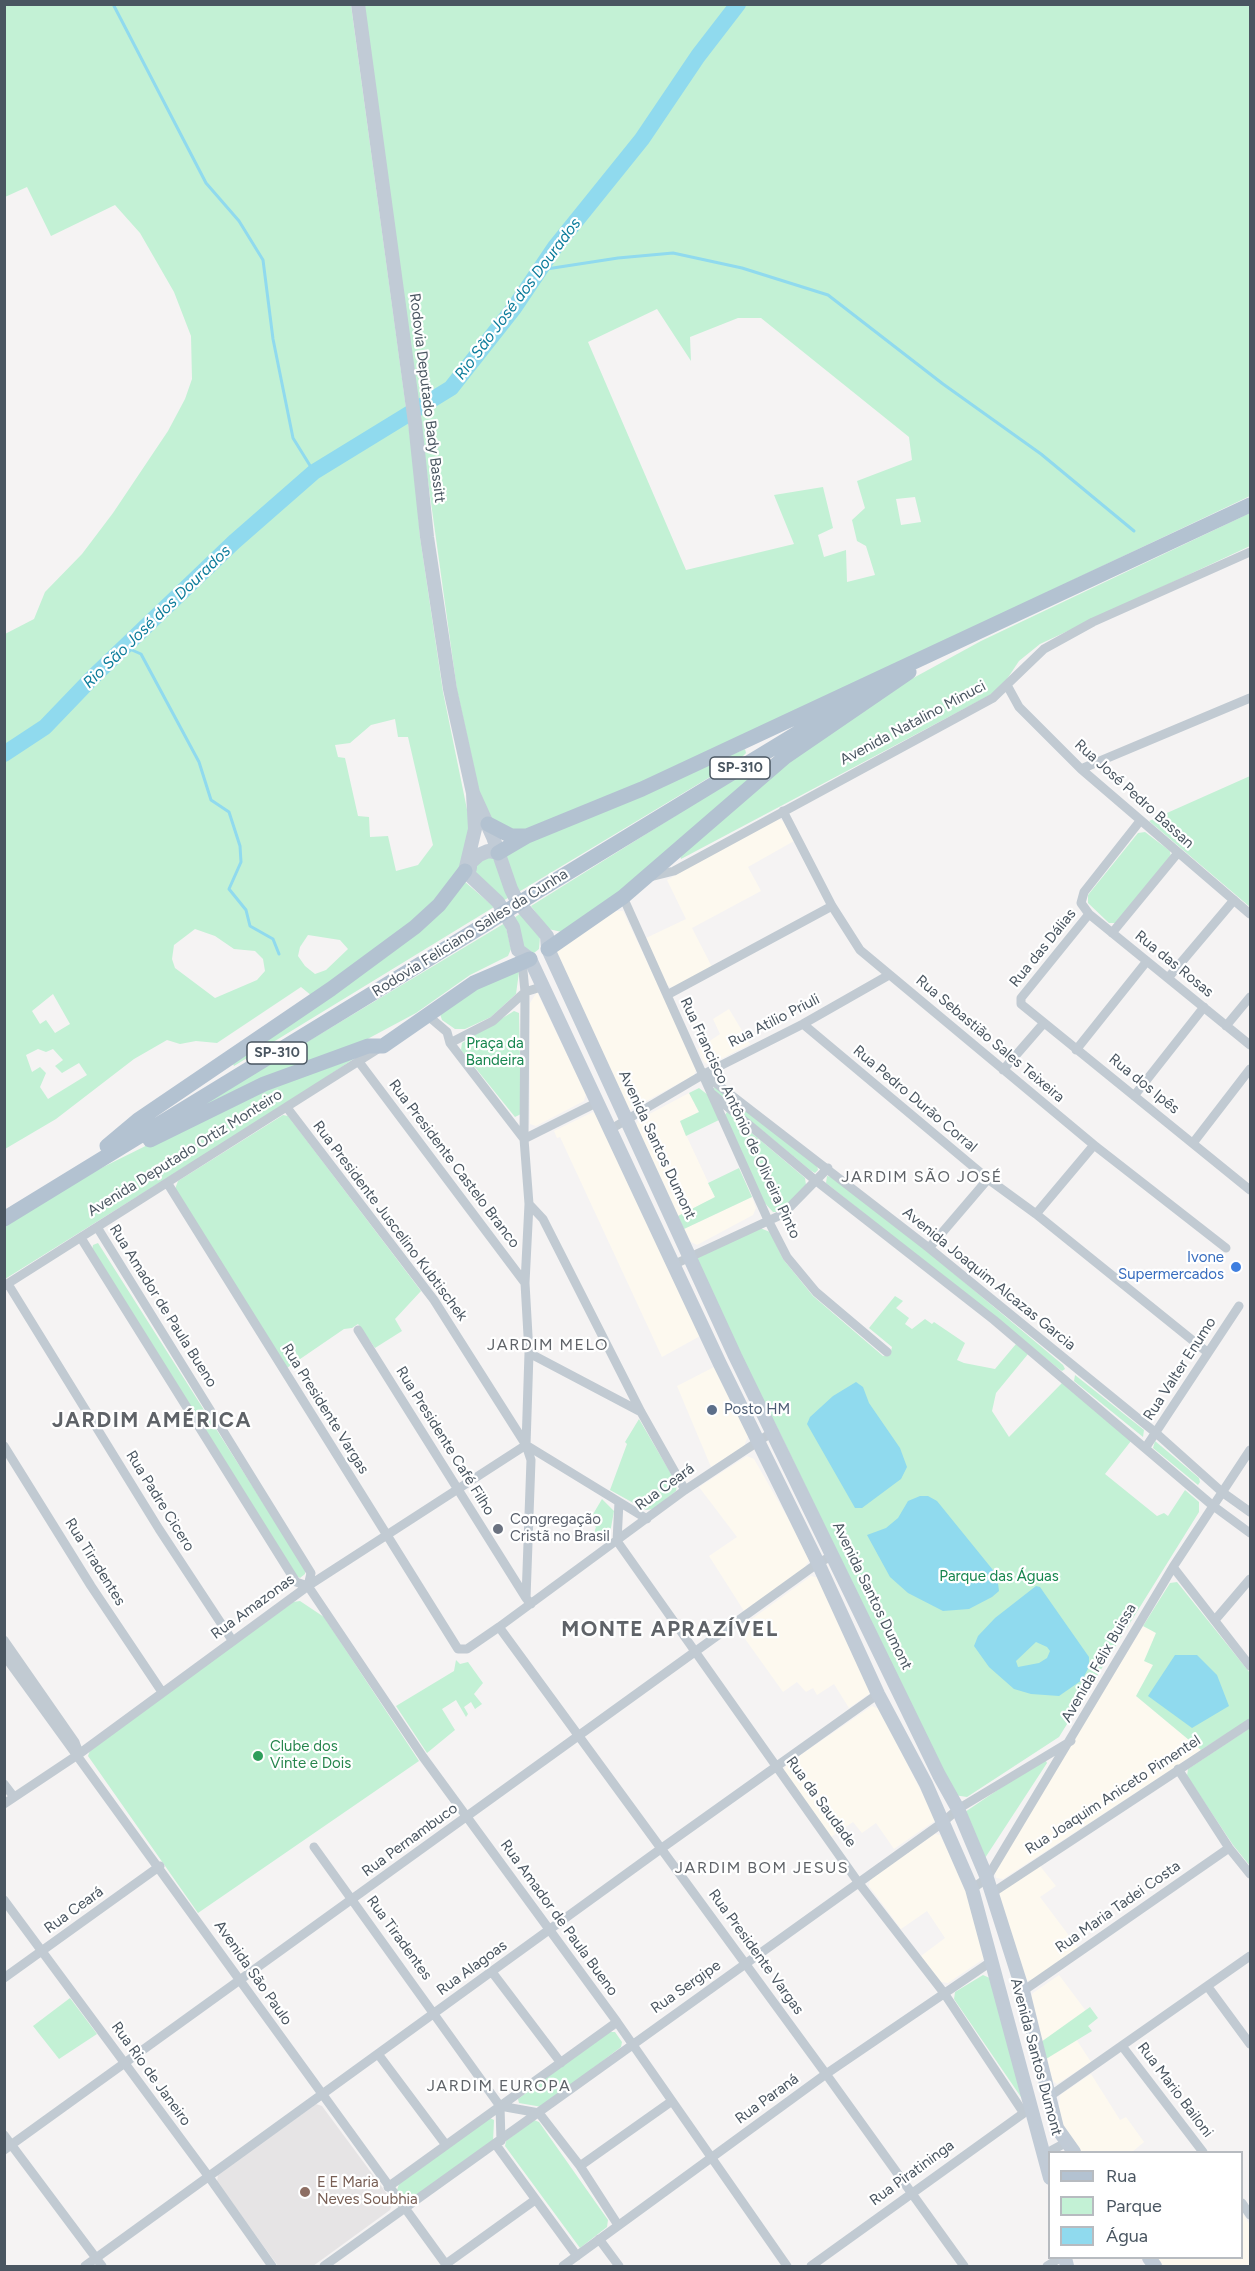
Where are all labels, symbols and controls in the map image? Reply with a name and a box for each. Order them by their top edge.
water label: Rio São José dos Dourados [451,214,585,384]
street label: Rodovia Deputado Bady Bassitt [405,292,449,504]
water label: Rio São José dos Dourados [79,541,235,693]
street label: Avenida Natalino Minuci [837,677,989,769]
street label: Rua José Pedro Bassan [1071,736,1197,852]
road number: SP-310 [710,757,770,779]
street label: Rodovia Feliciano Salles da Cunha [369,865,571,1001]
street label: Rua das Dálias [1006,905,1080,991]
street label: Rua das Rosas [1131,927,1217,1001]
street label: Rua Sebastião Sales Teixeira [912,971,1068,1107]
street label: Rua Atilio Priuli [725,990,823,1052]
street label: Rua Francisco Antônio de Oliveira Pinto [676,995,804,1241]
park label: Praça da Bandeira [466,1035,524,1070]
road number: SP-310 [247,1042,307,1064]
street label: Rua Pedro Durão Corral [849,1042,981,1156]
street label: Rua dos Ipês [1105,1050,1183,1118]
street label: Avenida Santos Dumont [615,1068,699,1222]
street label: Rua Presidente Castelo Branco [385,1076,523,1252]
street label: Avenida Deputado Ortiz Monteiro [84,1086,286,1220]
street label: Rua Presidente Juscelino Kubtischek [309,1117,471,1325]
district label: JARDIM SÃO JOSÉ [841,1167,1003,1187]
street label: Avenida Joaquim Alcazas Garcia [899,1204,1079,1354]
street label: Rua Amador de Paula Bueno [105,1221,221,1391]
place label: Ivone Supermercados [1118,1249,1224,1284]
marker: Ivone Supermercados [1229,1260,1243,1274]
street label: Rua Valter Enumo [1140,1314,1220,1424]
district label: JARDIM MELO [487,1335,609,1355]
street label: Rua Presidente Vargas [278,1340,372,1478]
street label: Rua Presidente Café Filho [392,1363,498,1519]
place label: Posto HM [724,1401,790,1419]
marker: Posto HM [705,1403,719,1417]
district label: JARDIM AMÉRICA [52,1408,252,1434]
street label: Rua Padre Cicero [122,1447,198,1555]
street label: Rua Ceará [632,1460,698,1514]
place label: Congregação Cristã no Brasil [510,1511,610,1546]
street label: Rua Tiradentes [61,1515,129,1609]
street label: Avenida Santos Dumont [828,1519,916,1673]
marker: Congregação Cristã no Brasil [491,1522,505,1536]
park label: Parque das Águas [939,1568,1059,1586]
street label: Rua Amazonas [208,1571,298,1643]
street label: Avenida Félix Buissa [1058,1600,1140,1726]
district label: MONTE APRAZÍVEL [561,1617,779,1643]
street label: Rua Joaquim Aniceto Pimentel [1022,1732,1204,1858]
place label: Clube dos Vinte e Dois [270,1738,351,1773]
marker: Clube dos Vinte e Dois [251,1749,265,1763]
street label: Rua da Saudade [782,1753,860,1851]
street label: Rua Pernambuco [359,1799,461,1881]
street label: Rua Amador de Paula Bueno [496,1836,622,2000]
street label: Rua Maria Tadei Costa [1052,1857,1184,1957]
district label: JARDIM BOM JESUS [675,1858,849,1878]
street label: Rua Ceará [41,1883,107,1937]
street label: Rua Presidente Vargas [705,1886,807,2018]
street label: Rua Tiradentes [362,1892,436,1984]
street label: Avenida São Paulo [210,1917,296,2029]
street label: Rua Alagoas [433,1937,511,1999]
street label: Rua Sergipe [648,1956,724,2018]
street label: Avenida Santos Dumont [1006,1976,1066,2138]
street label: Rua Rio de Janeiro [107,2018,195,2130]
street label: Rua Mario Bailoni [1133,2039,1217,2141]
street label: Rua Paraná [732,2070,802,2128]
district label: JARDIM EUROPA [427,2076,571,2096]
street label: Rua Piratininga [866,2136,958,2210]
legend [1048,2151,1243,2259]
text: Rua [1106,2165,1137,2187]
place label: E E Maria Neves Soubhia [317,2174,418,2209]
marker: E E Maria Neves Soubhia [298,2185,312,2199]
text: Parque [1106,2195,1162,2217]
text: Água [1106,2225,1148,2247]

